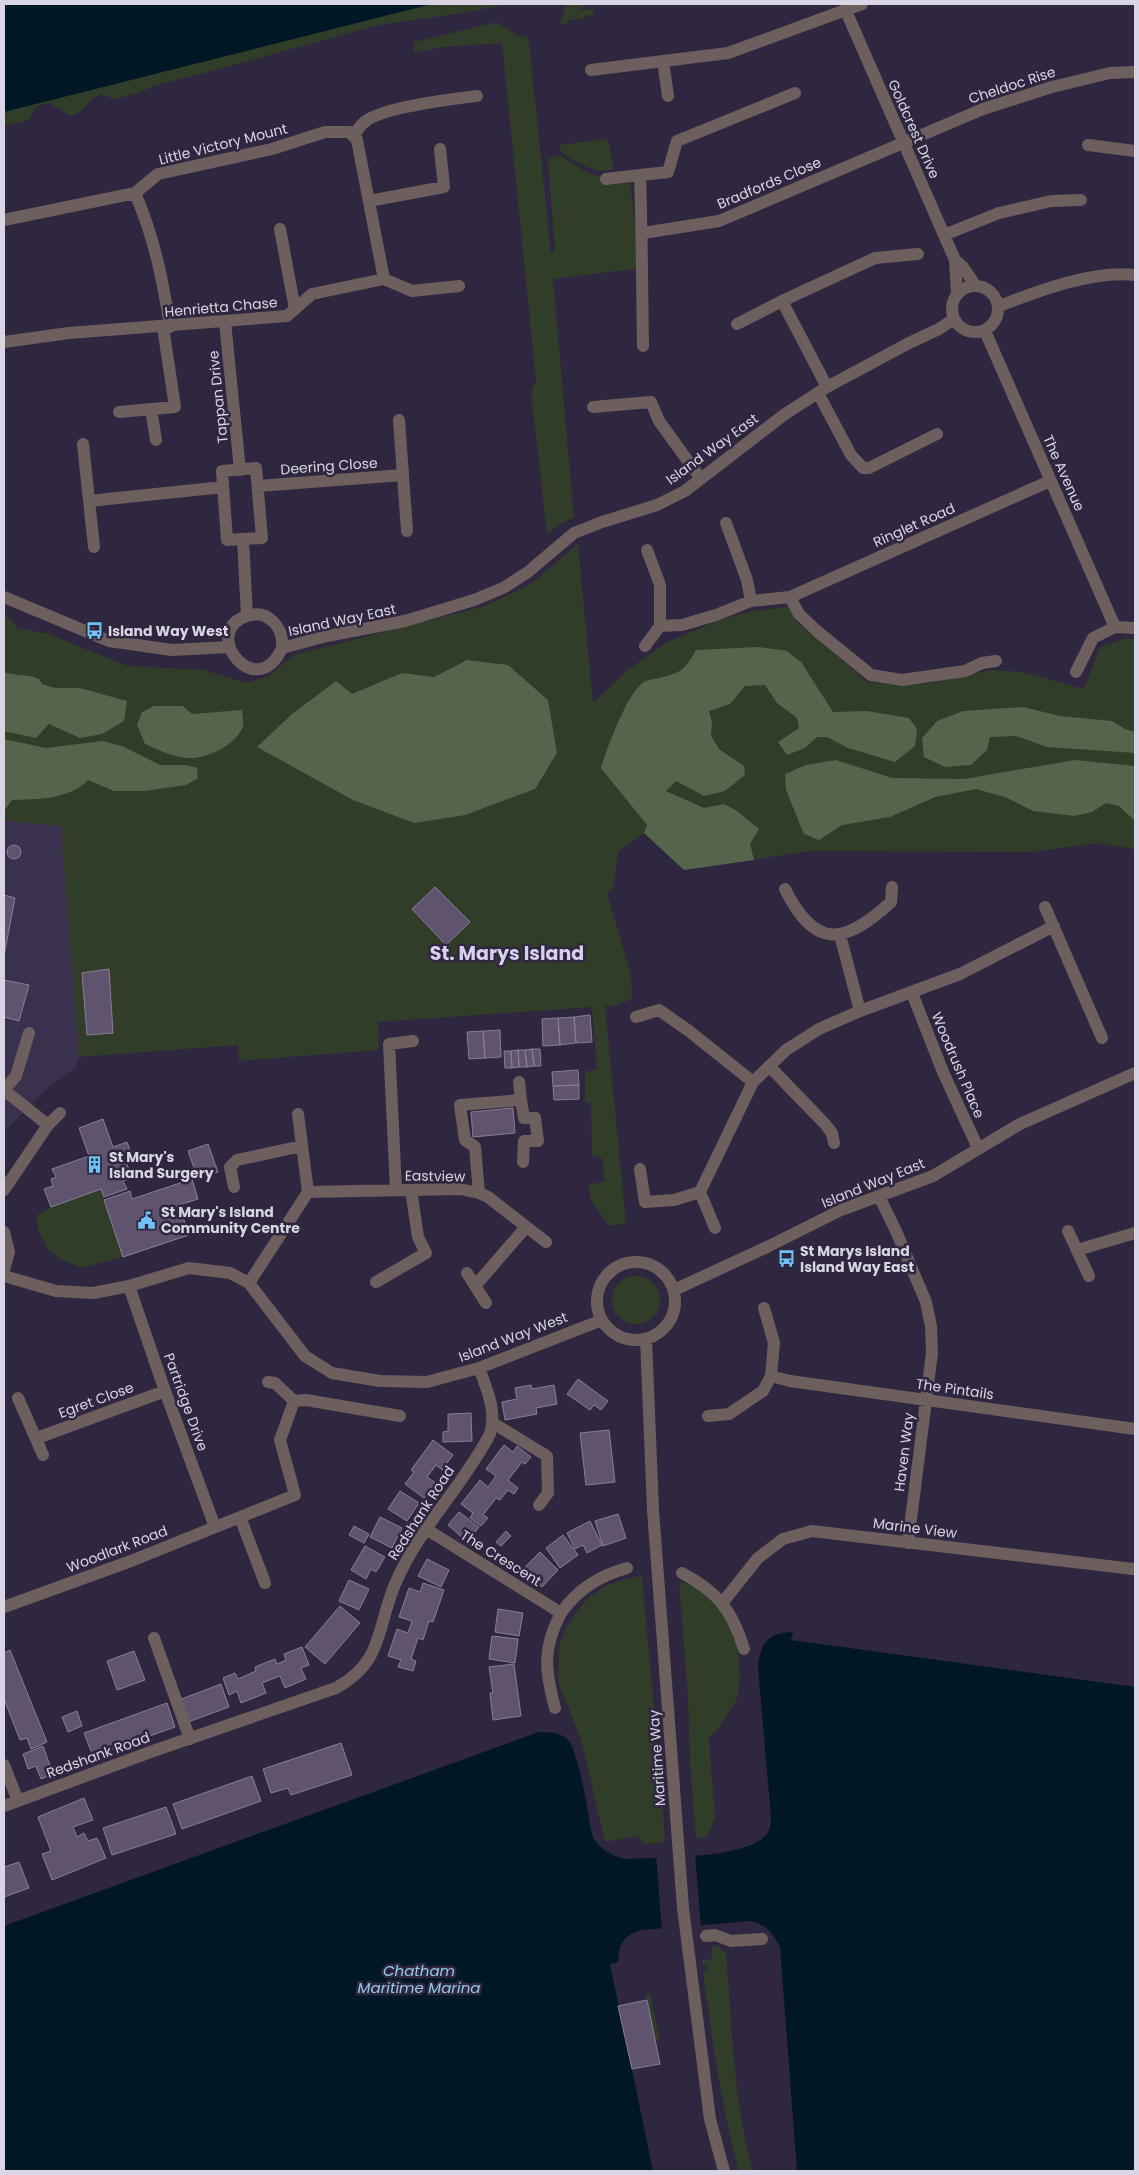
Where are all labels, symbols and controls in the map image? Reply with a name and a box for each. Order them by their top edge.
street label: Cheldoc Rise [966,61,1058,108]
street label: Goldcrest Drive [883,76,945,182]
street label: Little Victory Mount [157,118,289,170]
street label: Bradfords Close [714,152,824,214]
street label: Henrietta Chase [164,292,279,322]
street label: Tappan Drive [203,349,233,444]
street label: Island Way East [662,409,762,489]
street label: The Avenue [1038,432,1090,515]
street label: Deering Close [280,453,379,479]
street label: Ringlet Road [870,498,958,552]
street label: Island Way East [286,599,398,641]
bus stop icon: Island Way West [84,621,104,641]
place label: Island Way West [108,621,229,641]
district label: St. Marys Island [430,940,584,967]
street label: Woodrush Place [927,1009,989,1121]
place label: St Mary's Island Surgery [109,1147,214,1183]
street label: Island Way East [818,1153,928,1213]
building icon: St Mary's Island Surgery [85,1155,105,1175]
street label: Eastview [405,1165,466,1187]
place label: St Mary's Island Community Centre [161,1202,300,1238]
public building icon: St Mary's Island Community Centre [137,1210,157,1230]
place label: St Marys Island Island Way East [800,1241,914,1277]
bus stop icon: St Marys Island Island Way East [776,1249,796,1269]
street label: Island Way West [456,1307,570,1367]
street label: Partridge Drive [159,1350,213,1454]
street label: The Pintails [915,1374,995,1404]
street label: Egret Close [56,1377,137,1423]
street label: Haven Way [889,1411,919,1493]
street label: Redshank Road [383,1462,459,1564]
street label: Marine View [872,1513,959,1543]
street label: Woodlark Road [64,1521,170,1577]
street label: The Crescent [457,1525,545,1591]
street label: Maritime Way [644,1709,670,1807]
street label: Redshank Road [44,1727,152,1783]
water label: Chatham Maritime Marina [358,1960,480,1998]

